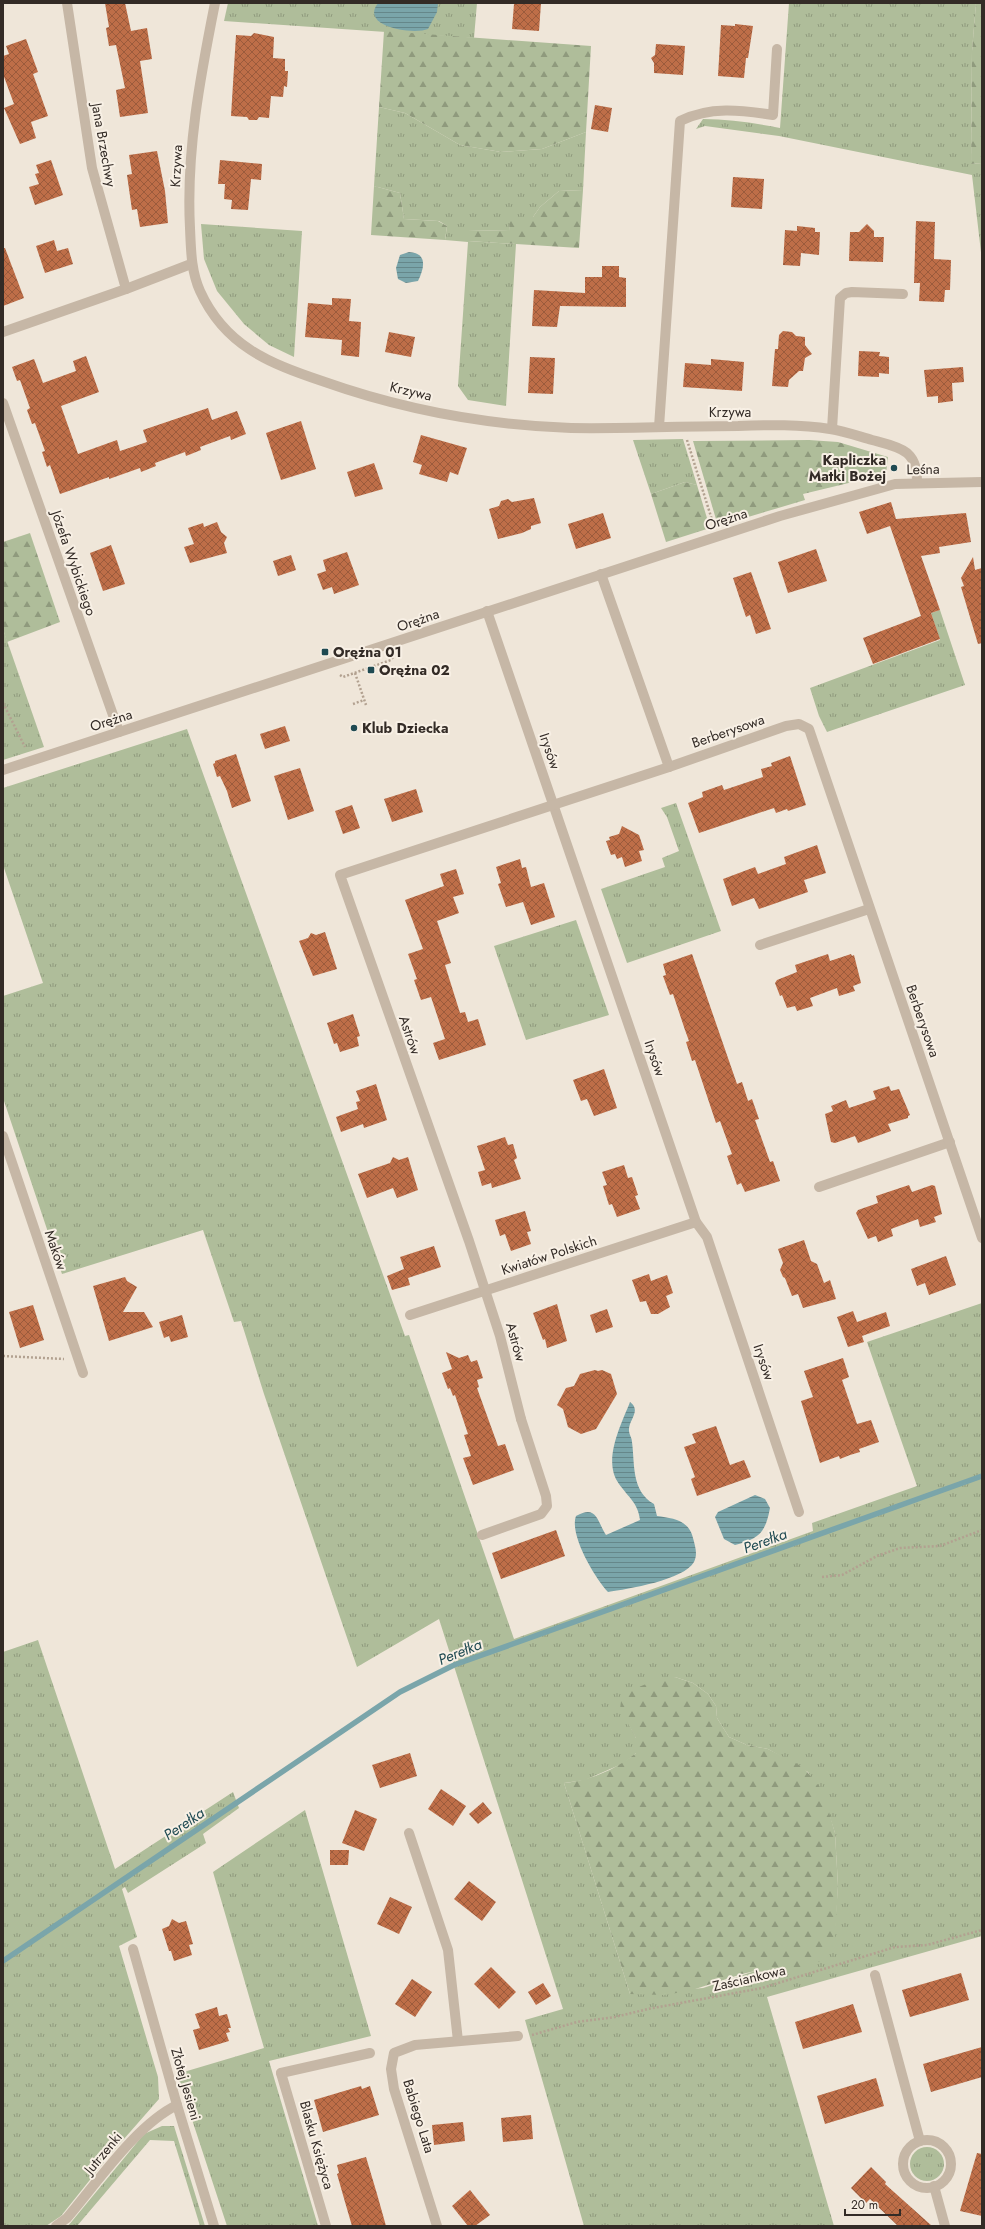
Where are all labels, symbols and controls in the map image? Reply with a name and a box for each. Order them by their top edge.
street label: Jana Brzechwy [86,99,121,189]
street label: Krzywa [165,144,187,188]
street label: Krzywa [388,376,434,406]
street label: Krzywa [709,402,751,422]
place label: Kapliczka Matki Bożej [809,450,886,486]
street label: Leśna [906,459,940,479]
marker: Kapliczka Matki Bożej [889,463,899,473]
street label: Orężna [702,503,750,535]
street label: Józefa Wybickiego [46,506,101,619]
street label: Orężna [394,603,442,637]
place label: Orężna 01 [333,642,402,662]
marker: Orężna 01 [320,647,330,657]
place label: Orężna 02 [379,660,450,680]
marker: Orężna 02 [366,665,376,675]
street label: Orężna [87,704,135,736]
street label: Berberysowa [689,709,767,753]
place label: Klub Dziecka [362,718,448,738]
marker: Klub Dziecka [349,723,359,733]
street label: Irysów [534,730,566,772]
street label: Berberysowa [901,982,945,1060]
street label: Astrów [394,1013,426,1058]
street label: Irysów [639,1037,671,1079]
street label: Maków [40,1227,72,1273]
street label: Kwiatów Polskich [499,1230,599,1280]
street label: Astrów [501,1320,531,1364]
street label: Irysów [748,1341,780,1383]
water label: Perełka [740,1523,791,1559]
water label: Perełka [435,1633,486,1671]
water label: Perełka [159,1802,210,1846]
street label: Zaściankowa [711,1960,787,1996]
street label: Złotej Jesieni [166,2045,206,2123]
street label: Babiego Lata [398,2077,440,2155]
street label: Blasku Księżyca [295,2098,339,2192]
street label: Jutrzenki [78,2127,127,2180]
scale bar [845,2191,900,2217]
text: 20 m [851,2196,878,2214]

